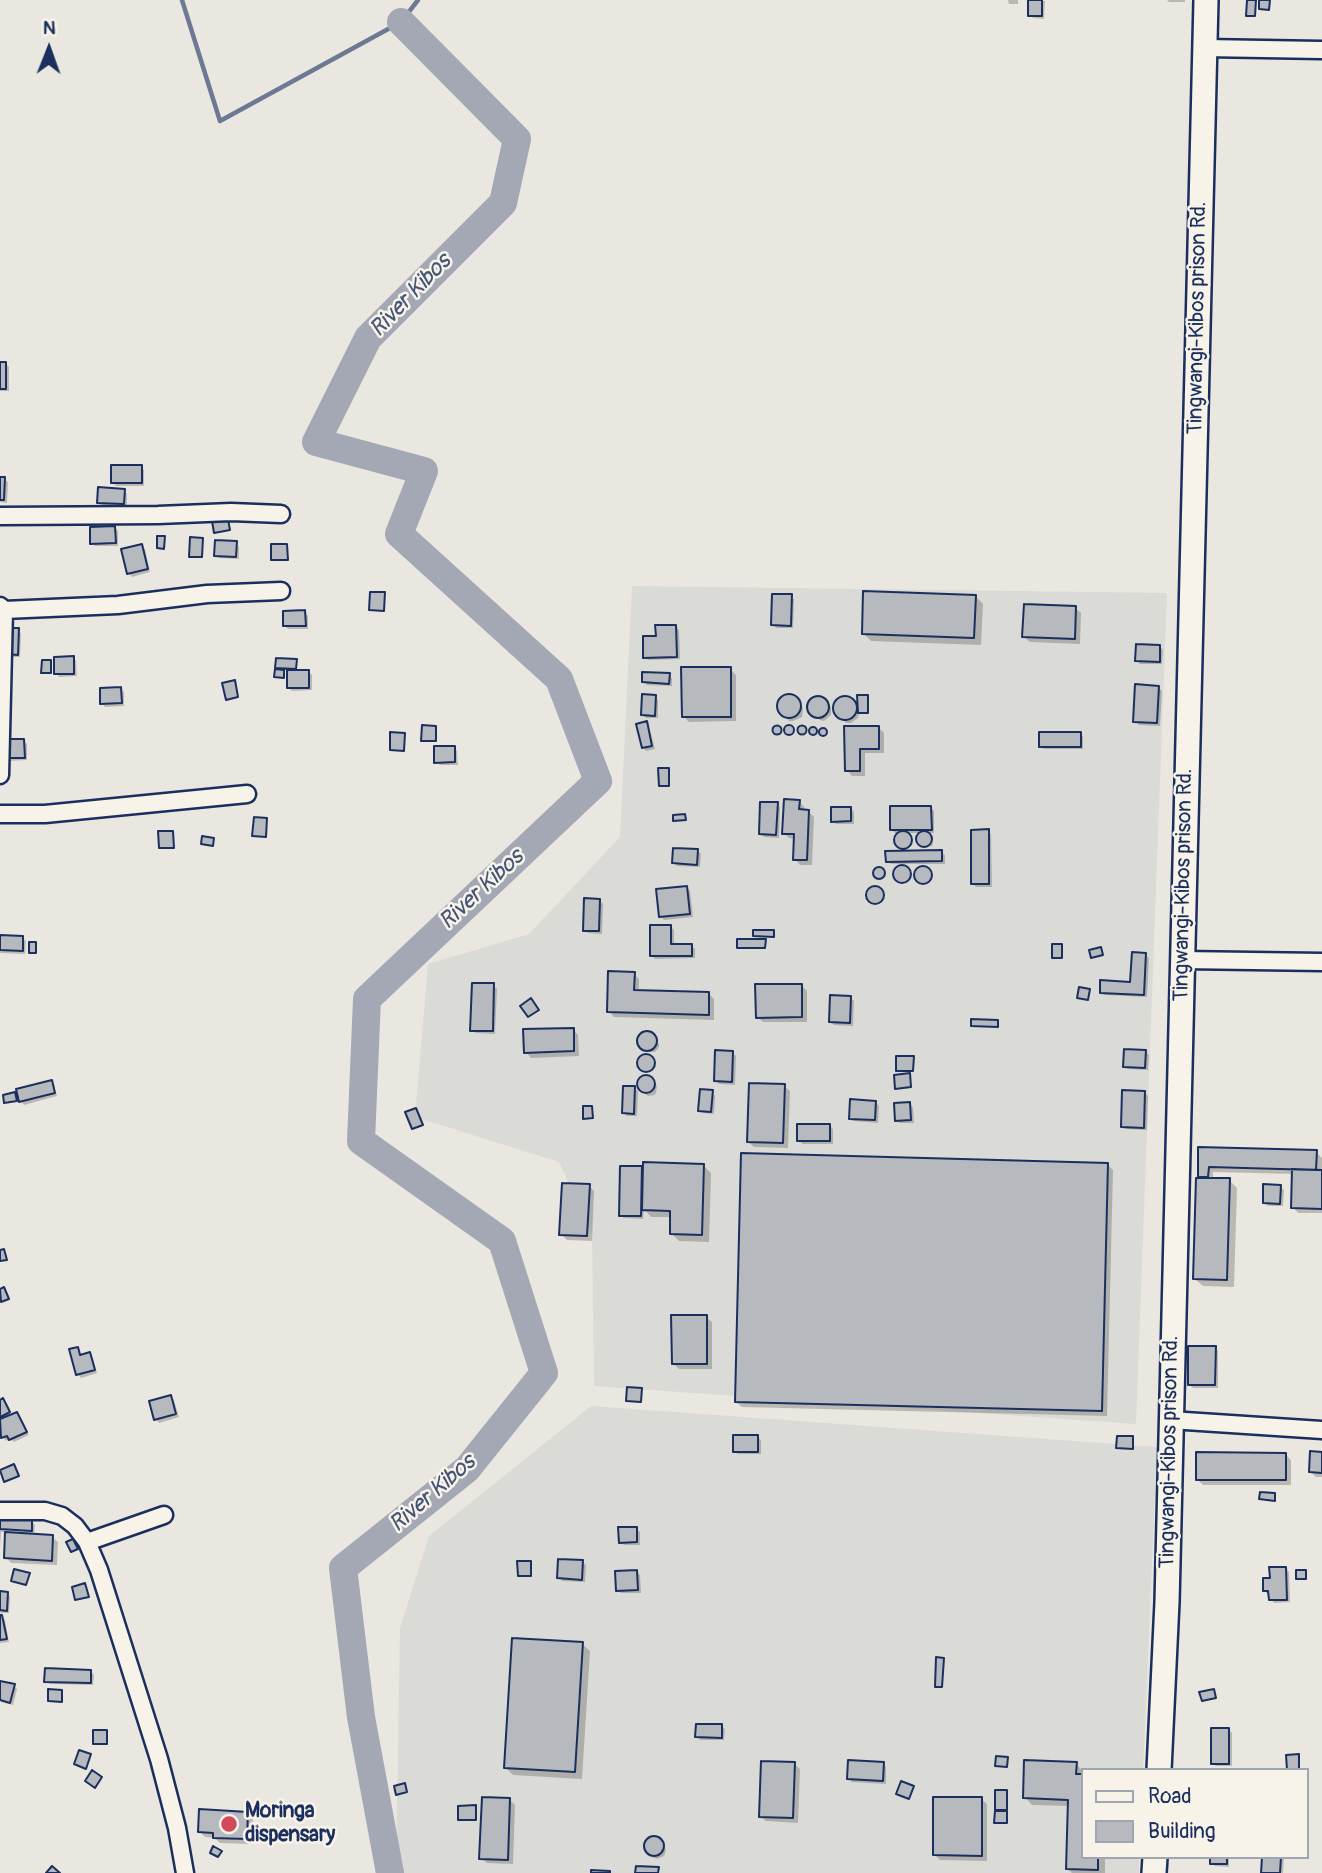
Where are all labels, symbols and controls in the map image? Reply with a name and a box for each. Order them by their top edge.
north arrow [14,14,84,84]
text: N [43,16,56,40]
street label: Tingwangi-Kibos prison Rd. [1183,201,1213,435]
water label: River Kibos [365,249,457,343]
street label: Tingwangi-Kibos prison Rd. [1169,768,1199,1002]
water label: River Kibos [434,844,530,936]
street label: Tingwangi-Kibos prison Rd. [1155,1335,1185,1569]
water label: River Kibos [384,1449,482,1539]
legend [1080,1768,1308,1859]
text: Road [1148,1783,1192,1810]
place label: Moringa dispensary [245,1799,335,1849]
marker: Moringa dispensary [219,1814,239,1834]
text: Building [1148,1818,1215,1845]

